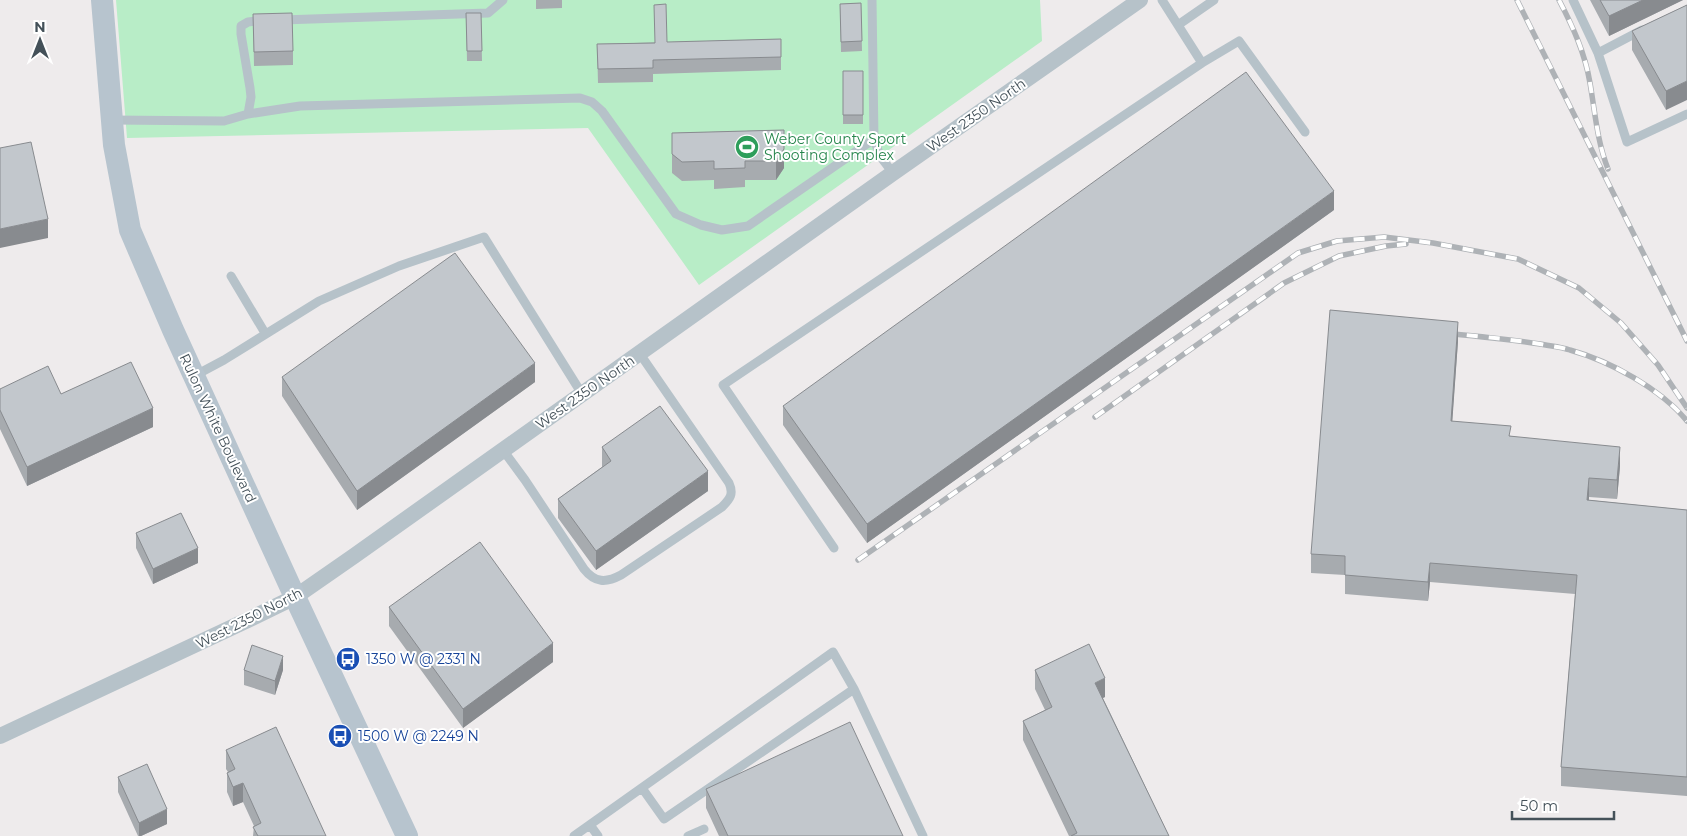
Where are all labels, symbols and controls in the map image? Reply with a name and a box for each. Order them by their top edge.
north arrow [15,15,65,65]
text: N [34,18,46,36]
street label: West 2350 North [923,74,1029,156]
place label: Weber County Sport Shooting Complex [764,130,907,164]
sports icon: Weber County Sport Shooting Complex [734,134,760,160]
street label: Rulon White Boulevard [176,351,260,505]
street label: West 2350 North [532,351,638,433]
street label: West 2350 North [193,583,305,653]
bus stop icon: 1350 W @ 2331 N [335,646,361,672]
place label: 1350 W @ 2331 N [366,650,481,668]
bus stop icon: 1500 W @ 2249 N [327,723,353,749]
place label: 1500 W @ 2249 N [358,727,479,745]
scale bar [1512,788,1614,820]
text: 50 m [1520,796,1558,815]

